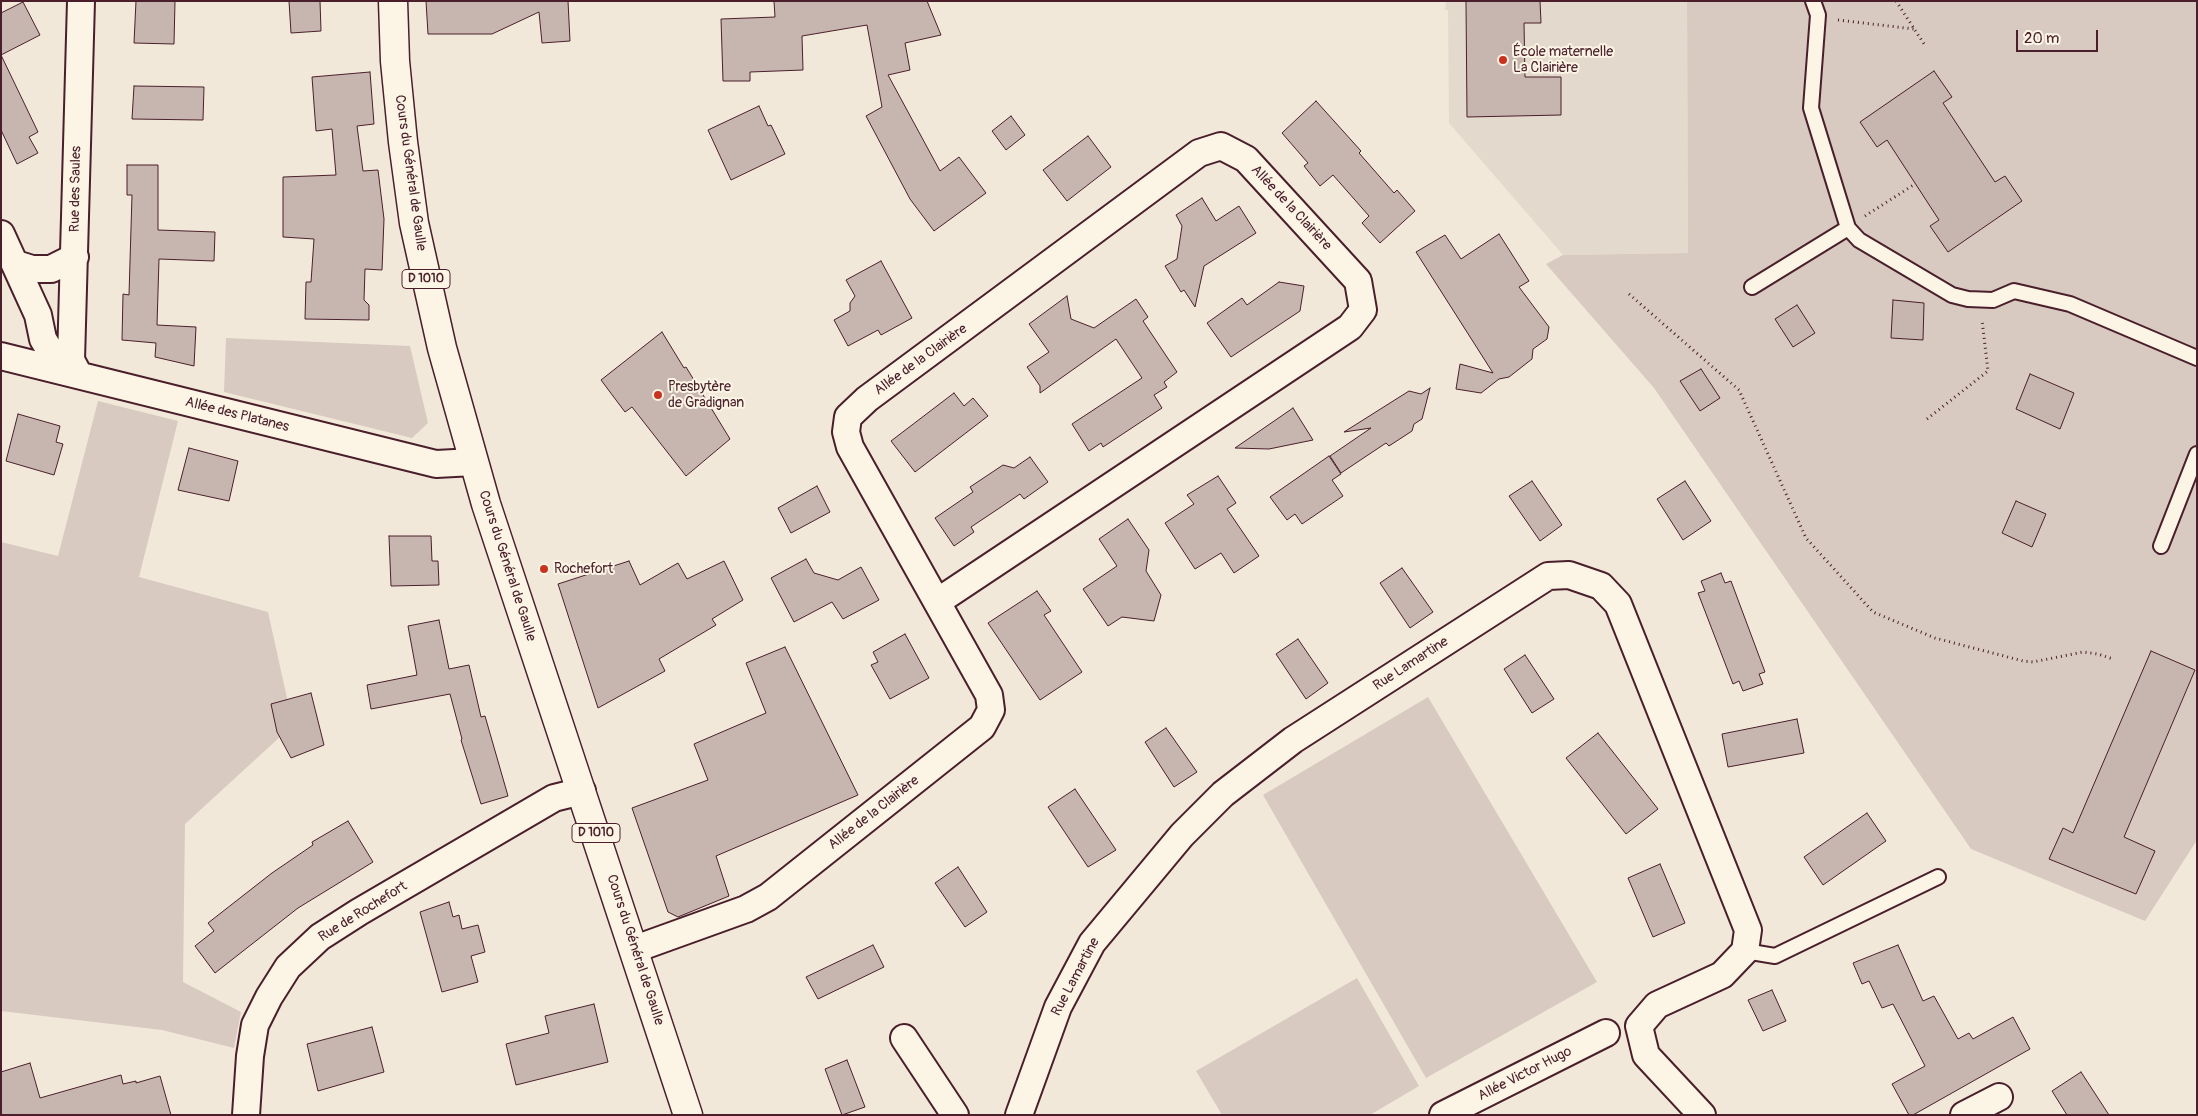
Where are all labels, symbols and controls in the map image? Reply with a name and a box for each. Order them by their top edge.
scale bar [2018,20,2100,52]
text: 20 m [2024,29,2059,48]
place label: École maternelle La Clairière [1513,44,1613,76]
marker: École maternelle La Clairière [1497,54,1509,66]
street label: Cours du Général de Gaulle [391,94,429,252]
street label: Rue des Saules [67,146,85,232]
street label: Allée de la Clairière [1247,162,1335,254]
road number: D 1010 [402,270,450,288]
street label: Allée de la Clairière [871,321,971,399]
place label: Presbytère de Gradignan [668,379,744,412]
marker: Presbytère de Gradignan [652,389,664,401]
street label: Allée des Platanes [183,394,291,436]
street label: Cours du Général de Gaulle [475,489,539,643]
place label: Rochefort [554,561,613,577]
marker: Rochefort [538,563,550,575]
street label: Rue Lamartine [1370,633,1452,695]
street label: Allée de la Clairière [825,772,923,854]
road number: D 1010 [572,824,620,842]
street label: Cours du Général de Gaulle [603,873,667,1027]
street label: Rue de Rochefort [316,878,410,946]
street label: Rue Lamartine [1048,935,1104,1019]
street label: Allée Victor Hugo [1475,1043,1575,1105]

